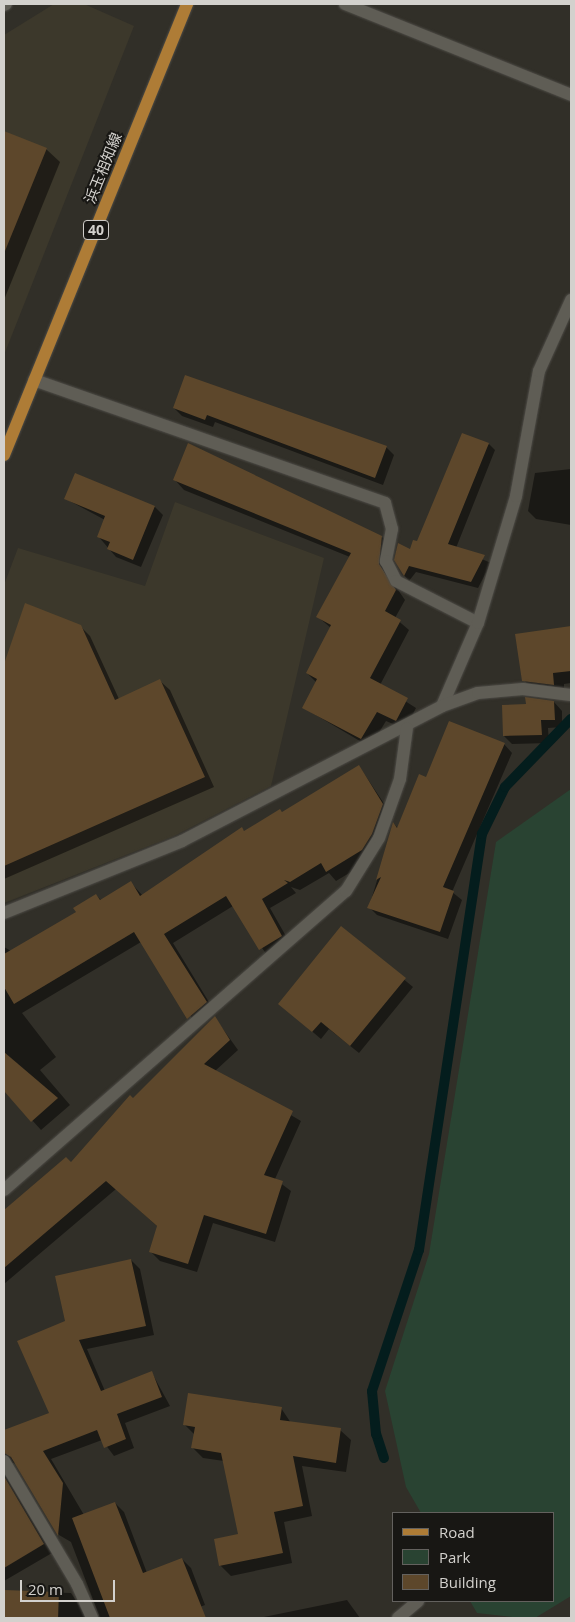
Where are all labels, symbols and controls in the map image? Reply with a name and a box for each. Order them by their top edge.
street label: 浜玉相知線 [81,130,125,206]
road number: 40 [82,218,110,242]
legend [392,1512,555,1602]
text: Road [439,1522,475,1542]
text: Park [439,1547,470,1567]
scale bar [22,1570,118,1602]
text: Building [439,1572,496,1592]
text: 20 m [28,1579,63,1599]

